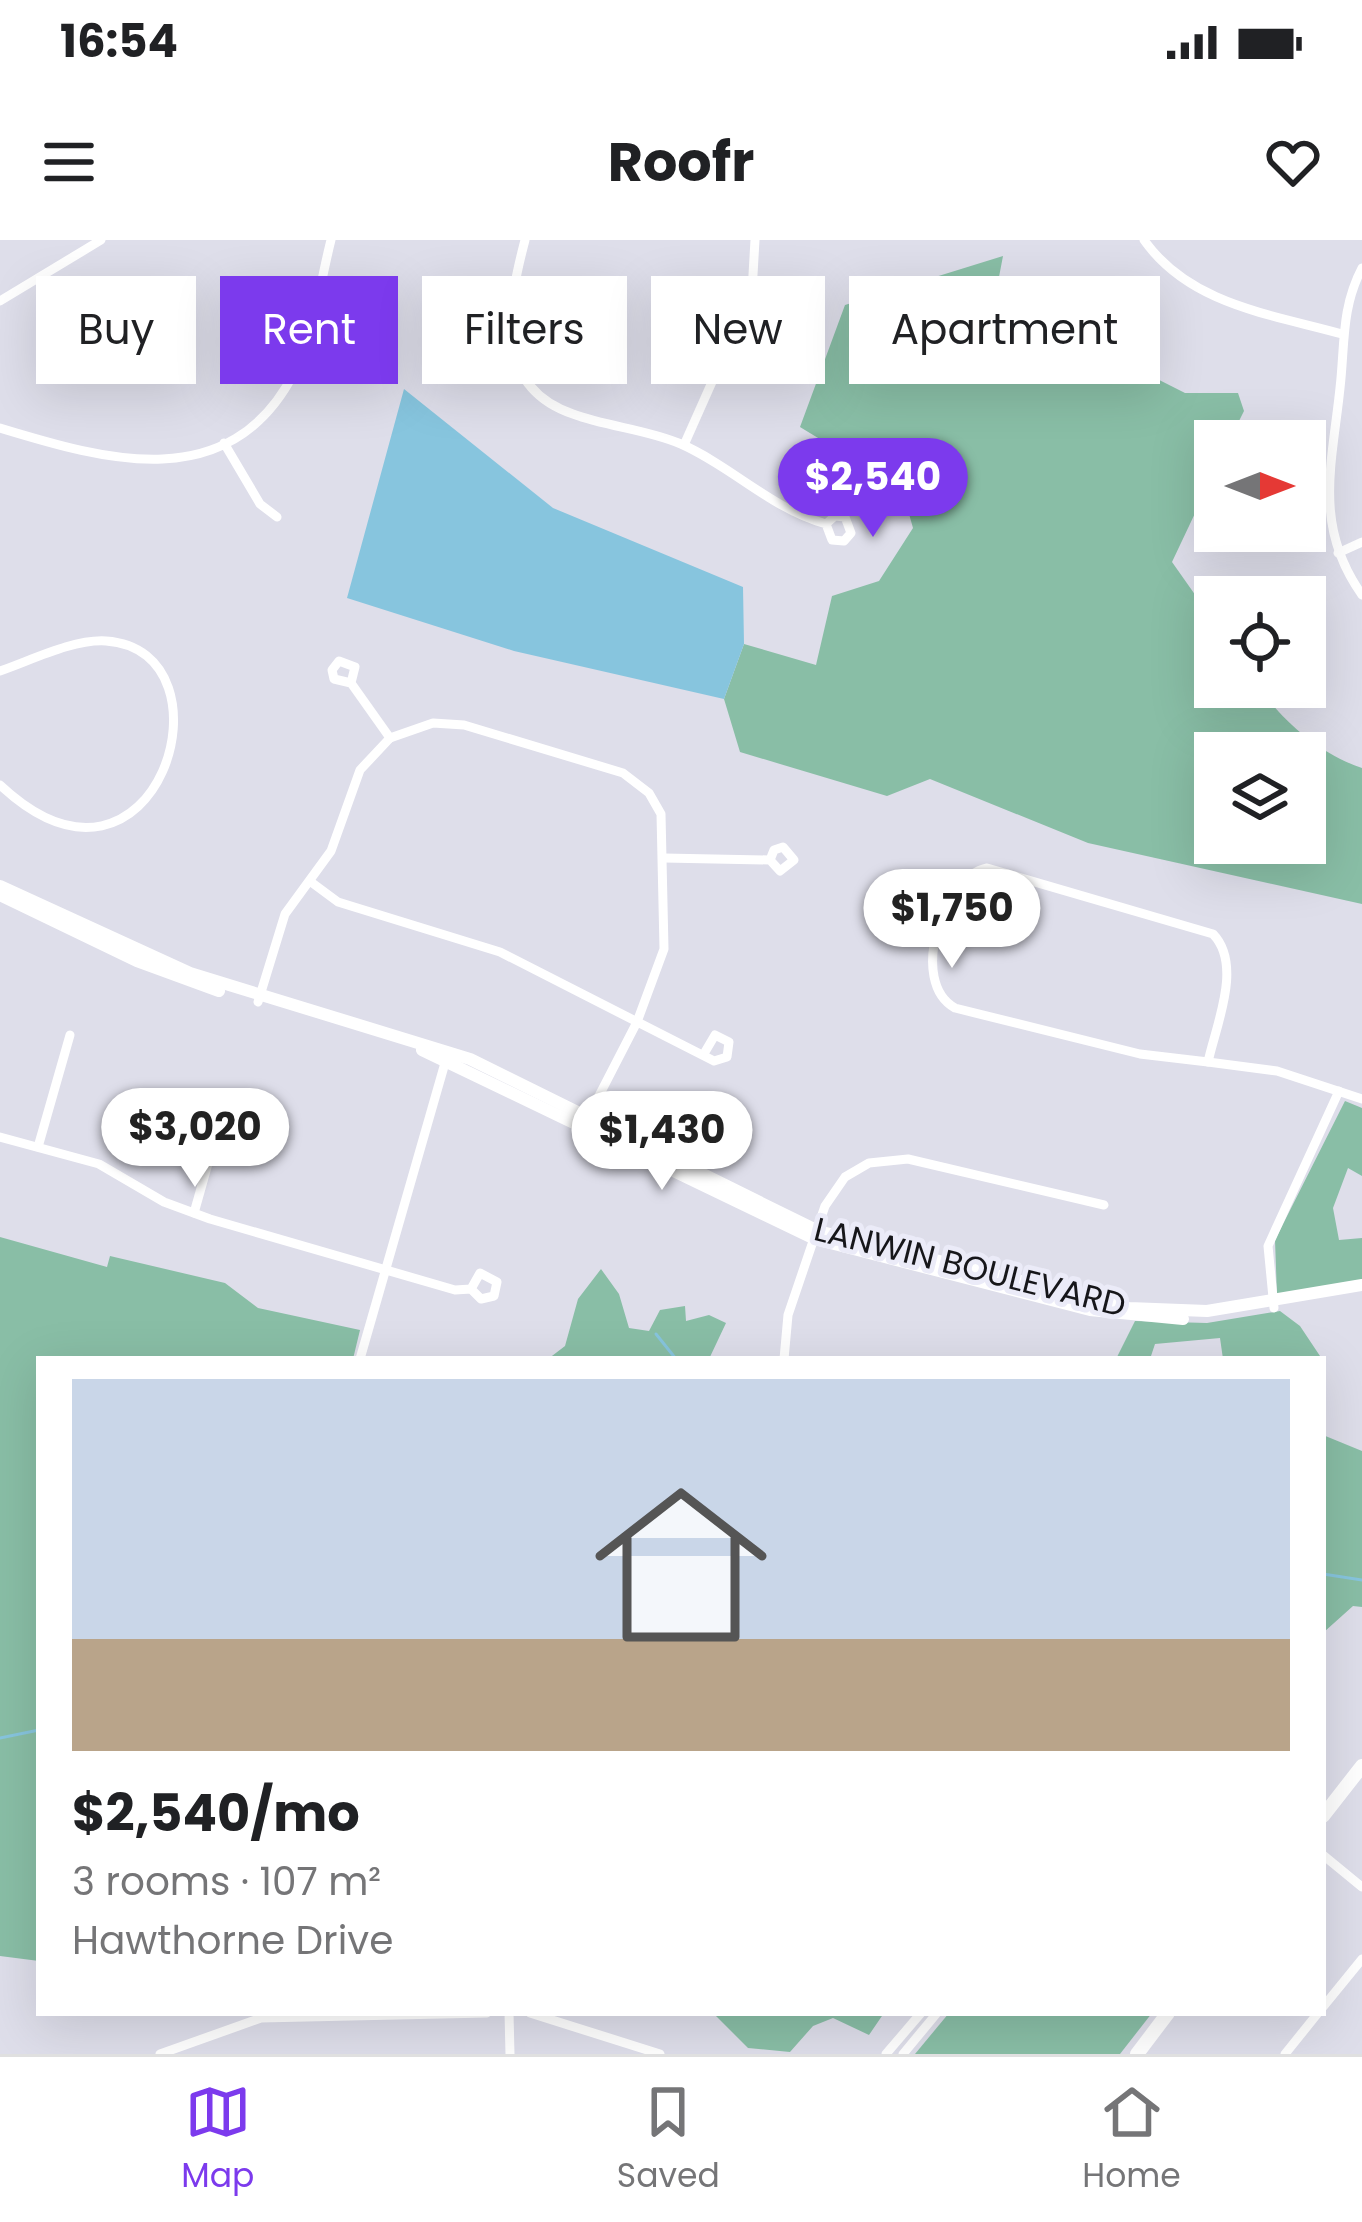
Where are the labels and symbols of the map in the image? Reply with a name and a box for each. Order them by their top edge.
north arrow [1194,420,1326,552]
pin: $2,540 [775,438,971,540]
pin: $1,750 [854,869,1050,971]
pin: $3,020 [97,1088,293,1190]
pin: $1,430 [564,1091,760,1193]
street label: LANWIN BOULEVARD [809,1206,1131,1328]

